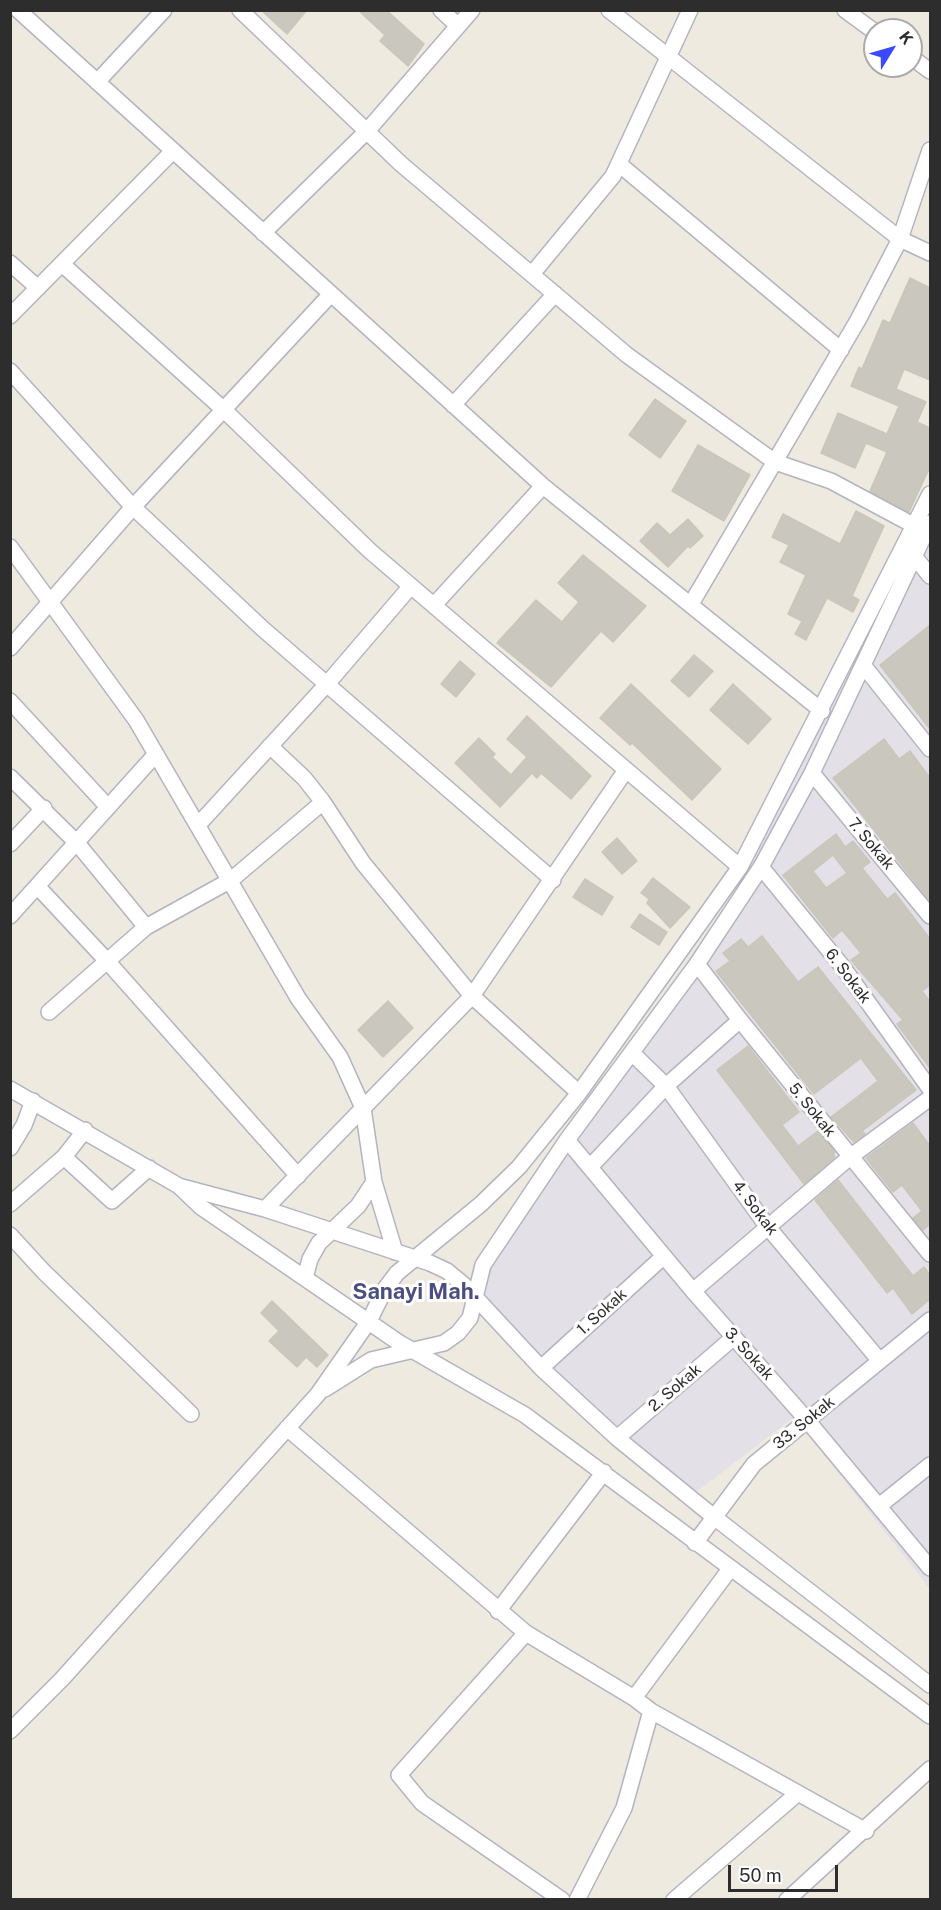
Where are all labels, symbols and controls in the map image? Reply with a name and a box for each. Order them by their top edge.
north arrow [863,18,923,78]
text: K [895,28,917,48]
street label: 7. Sokak [844,814,898,874]
street label: 6. Sokak [821,945,875,1007]
street label: 5. Sokak [784,1079,840,1141]
street label: 4. Sokak [728,1177,782,1239]
district label: Sanayi Mah. [352,1279,480,1305]
street label: 1. Sokak [573,1285,631,1339]
street label: 3. Sokak [720,1324,778,1384]
street label: 2. Sokak [645,1360,705,1416]
street label: 33. Sokak [769,1392,839,1454]
scale bar [731,1853,840,1891]
text: 50 m [739,1865,782,1886]

